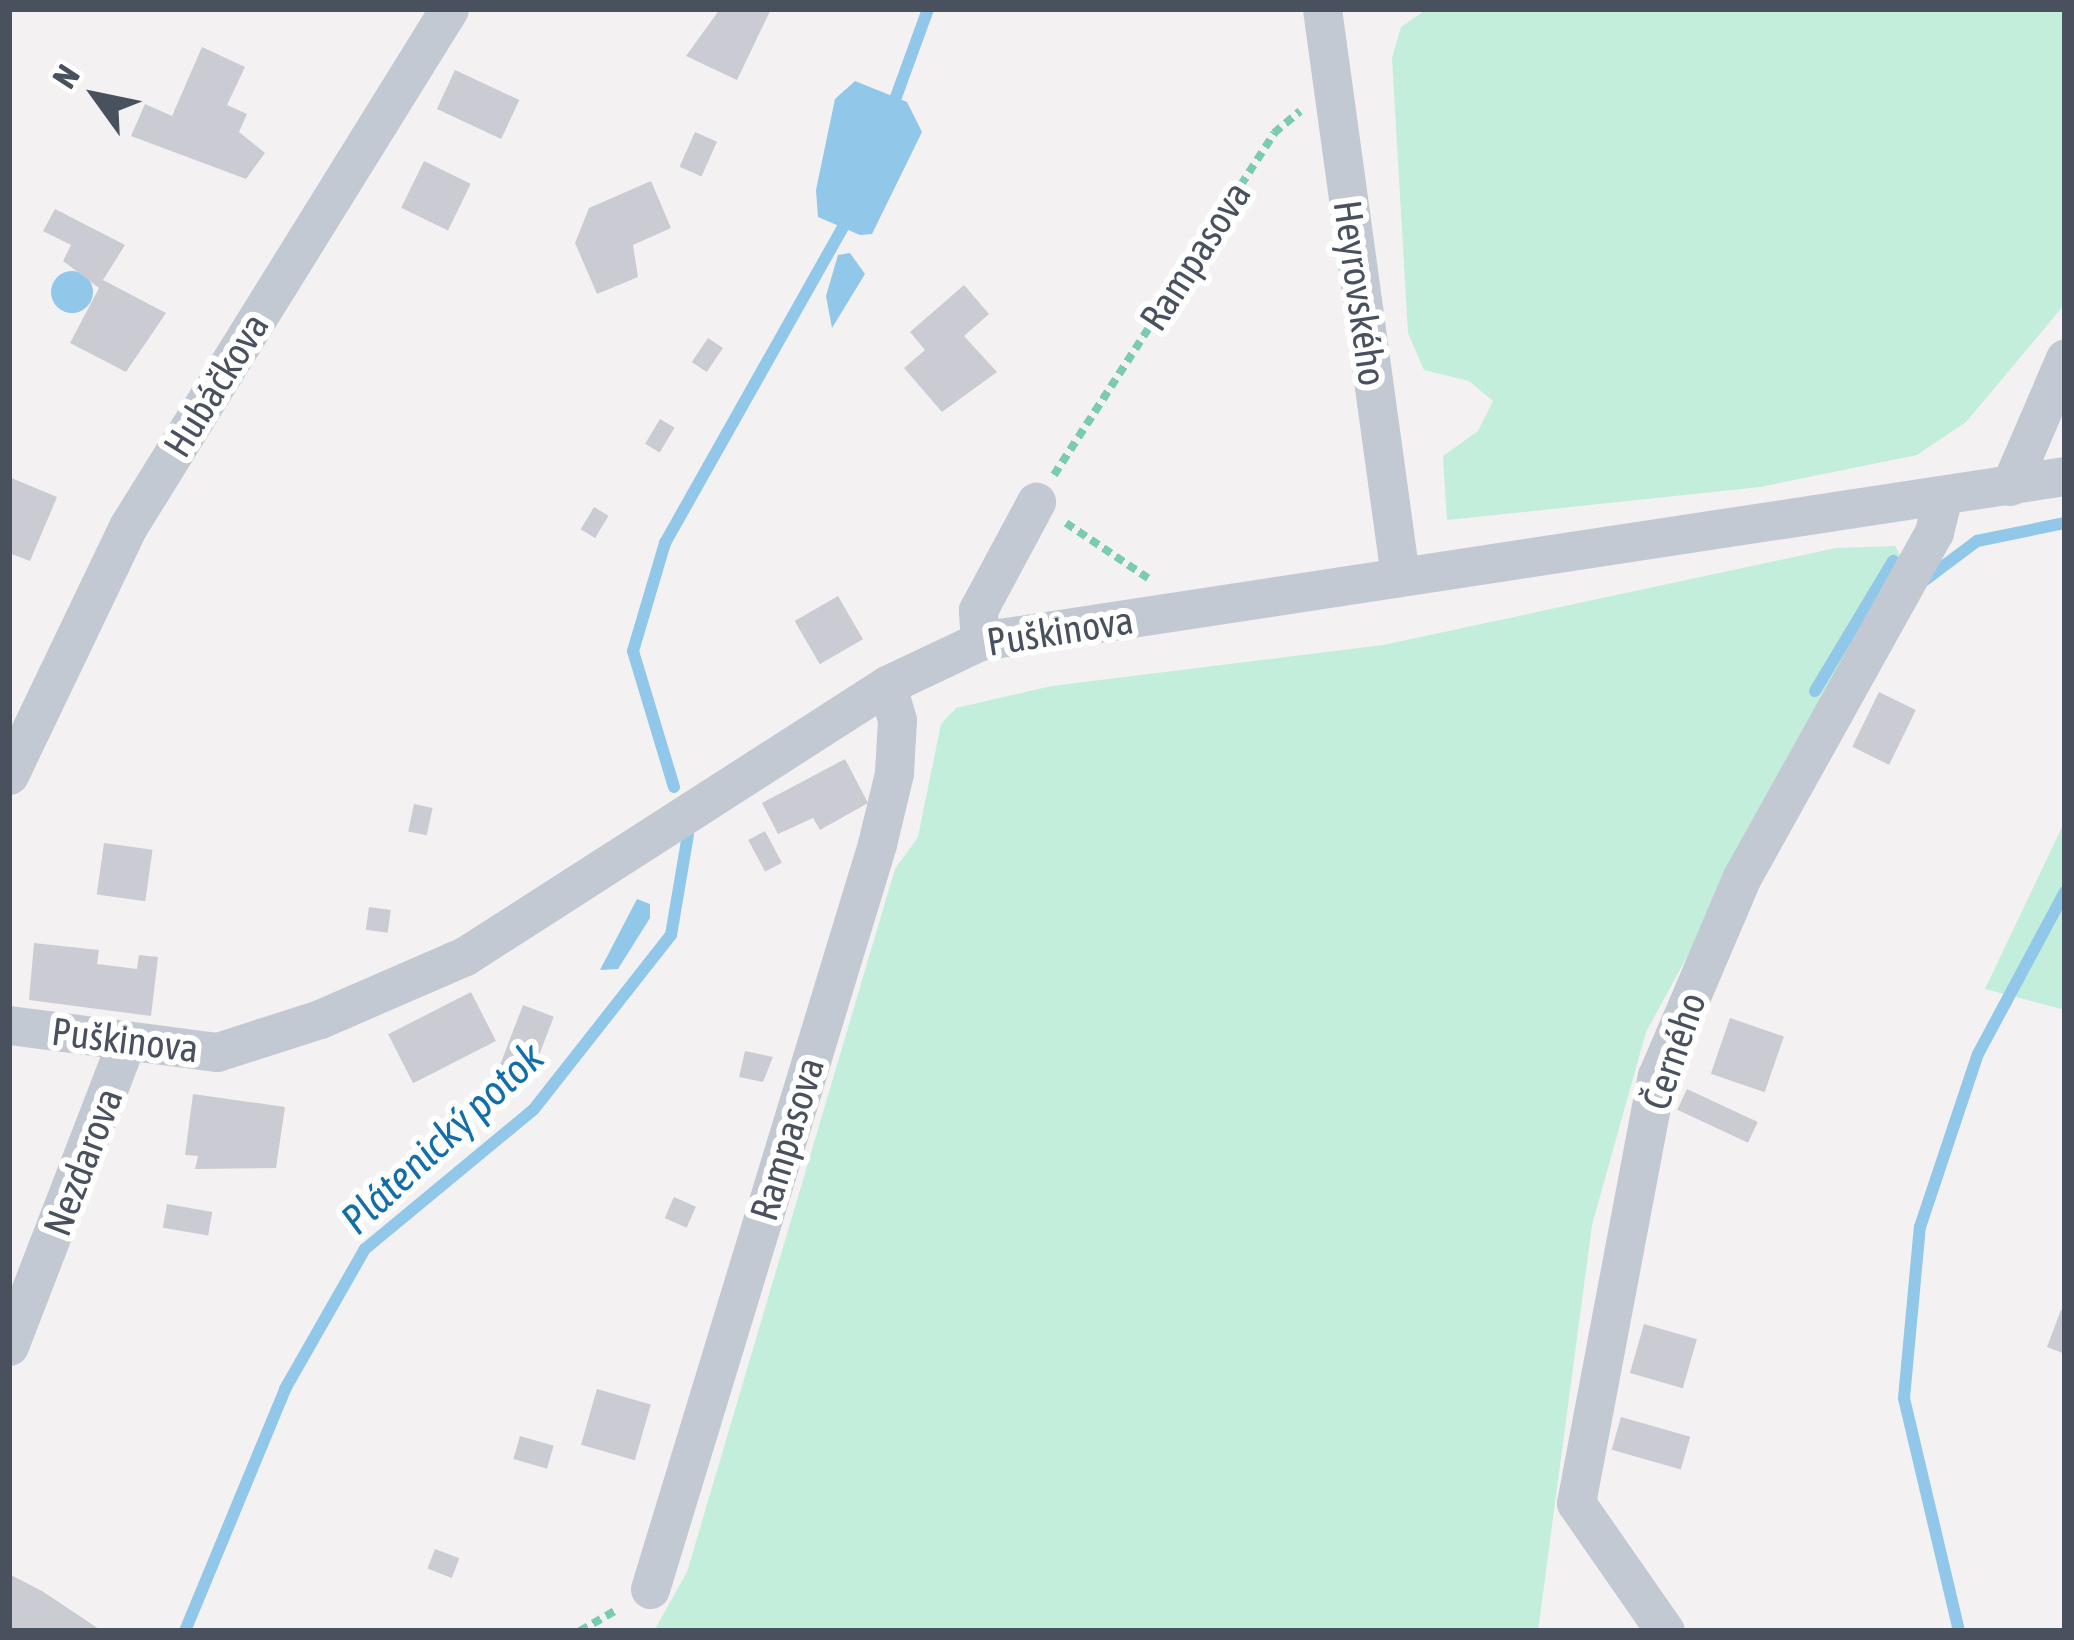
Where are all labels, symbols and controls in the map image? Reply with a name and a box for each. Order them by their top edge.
north arrow [36,36,156,156]
text: N [45,58,87,95]
street label: Rampasova [1130,173,1260,339]
street label: Heyrovského [1324,197,1396,389]
street label: Hubáčkova [154,304,278,466]
street label: Puškinova [984,596,1136,666]
street label: Černého [1632,986,1716,1116]
street label: Puškinova [49,1008,201,1072]
water label: Plátenický potok [330,1032,554,1244]
street label: Rampasova [740,1052,834,1226]
street label: Nezdarova [34,1082,132,1242]

